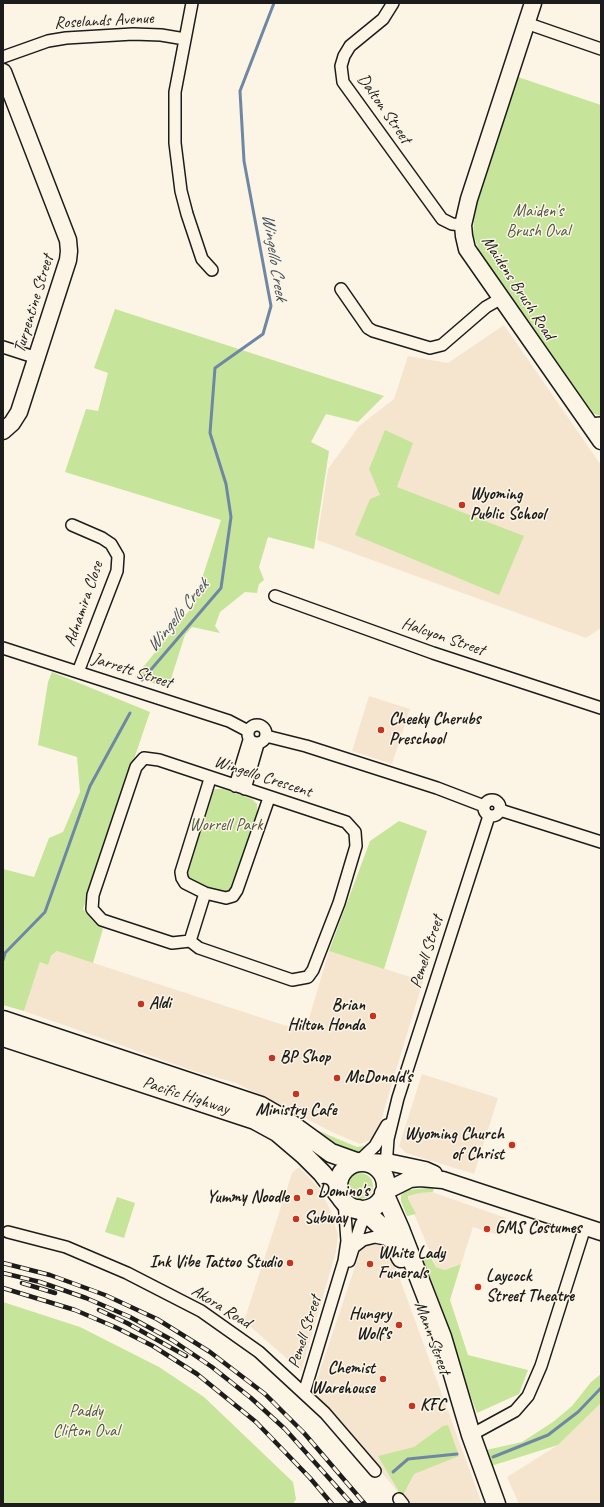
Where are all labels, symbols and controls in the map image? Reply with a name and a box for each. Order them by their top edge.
street label: Roselands Avenue [54,8,154,34]
street label: Dalton Street [353,70,415,148]
park label: Maiden's Brush Oval [506,202,570,242]
water label: Wingello Creek [257,212,291,302]
street label: Maidens Brush Road [477,232,559,344]
street label: Turpentine Street [9,253,59,355]
place label: Wyoming Public School [470,485,546,525]
marker: Wyoming Public School [457,500,467,510]
street label: Adnamira Close [60,559,108,649]
water label: Wingello Creek [142,575,214,657]
street label: Halcyon Street [399,613,487,661]
street label: Jarrett Street [90,649,174,693]
place label: Cheeky Cherubs Preschool [389,710,481,750]
marker: Cheeky Cherubs Preschool [376,725,386,735]
street label: Wingello Crescent [212,752,314,802]
park label: Worrell Park [190,816,262,836]
street label: Pemell Street [406,913,448,991]
place label: Aldi [149,994,171,1014]
place label: Brian Hilton Honda [287,996,365,1036]
marker: Aldi [136,999,146,1009]
marker: Brian Hilton Honda [368,1011,378,1021]
place label: BP Shop [280,1048,330,1068]
marker: BP Shop [267,1053,277,1063]
place label: McDonald's [345,1068,412,1088]
street label: Pacific Highway [140,1072,232,1120]
marker: McDonald's [332,1073,342,1083]
marker: Ministry Cafe [291,1089,301,1099]
place label: Ministry Cafe [255,1101,337,1121]
place label: Wyoming Church of Christ [405,1125,504,1165]
marker: Wyoming Church of Christ [507,1140,517,1150]
place label: Domino's [318,1182,369,1202]
marker: Domino's [305,1187,315,1197]
place label: Yummy Noodle [207,1188,289,1208]
marker: Yummy Noodle [292,1193,302,1203]
place label: Subway [304,1209,347,1229]
marker: Subway [291,1214,301,1224]
place label: GMS Costumes [495,1219,581,1239]
marker: GMS Costumes [482,1224,492,1234]
place label: White Lady Funerals [378,1244,445,1284]
place label: Ink Vibe Tattoo Studio [149,1253,282,1273]
marker: Ink Vibe Tattoo Studio [285,1258,295,1268]
marker: White Lady Funerals [365,1259,375,1269]
place label: Laycock Street Theatre [486,1267,574,1307]
street label: Akora Road [187,1281,255,1333]
marker: Laycock Street Theatre [473,1282,483,1292]
street label: Pemell Street [284,1293,326,1371]
street label: Mann Street [409,1299,455,1377]
place label: Hungry Wolf's [349,1305,391,1345]
marker: Hungry Wolf's [394,1320,404,1330]
place label: Chemist Warehouse [311,1359,375,1399]
marker: Chemist Warehouse [378,1374,388,1384]
place label: KFC [420,1396,445,1416]
marker: KFC [407,1401,417,1411]
park label: Paddy Clifton Oval [53,1402,119,1442]

